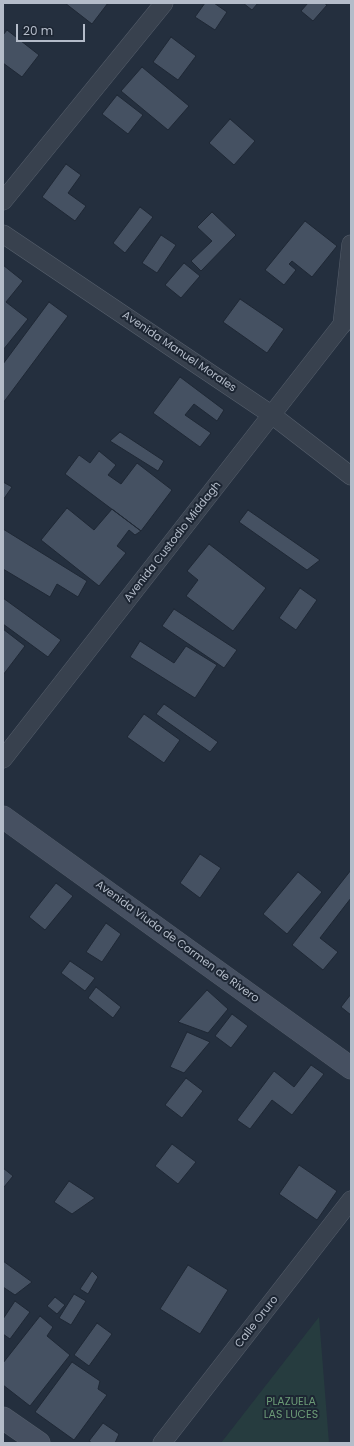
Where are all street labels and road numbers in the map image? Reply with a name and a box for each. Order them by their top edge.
street label: Avenida Manuel Morales [119,309,239,395]
street label: Avenida Custodio Middagh [122,479,224,605]
street label: Avenida Viuda de Carmen de Rivero [93,878,261,1006]
street label: Calle Oruro [233,1293,281,1351]

